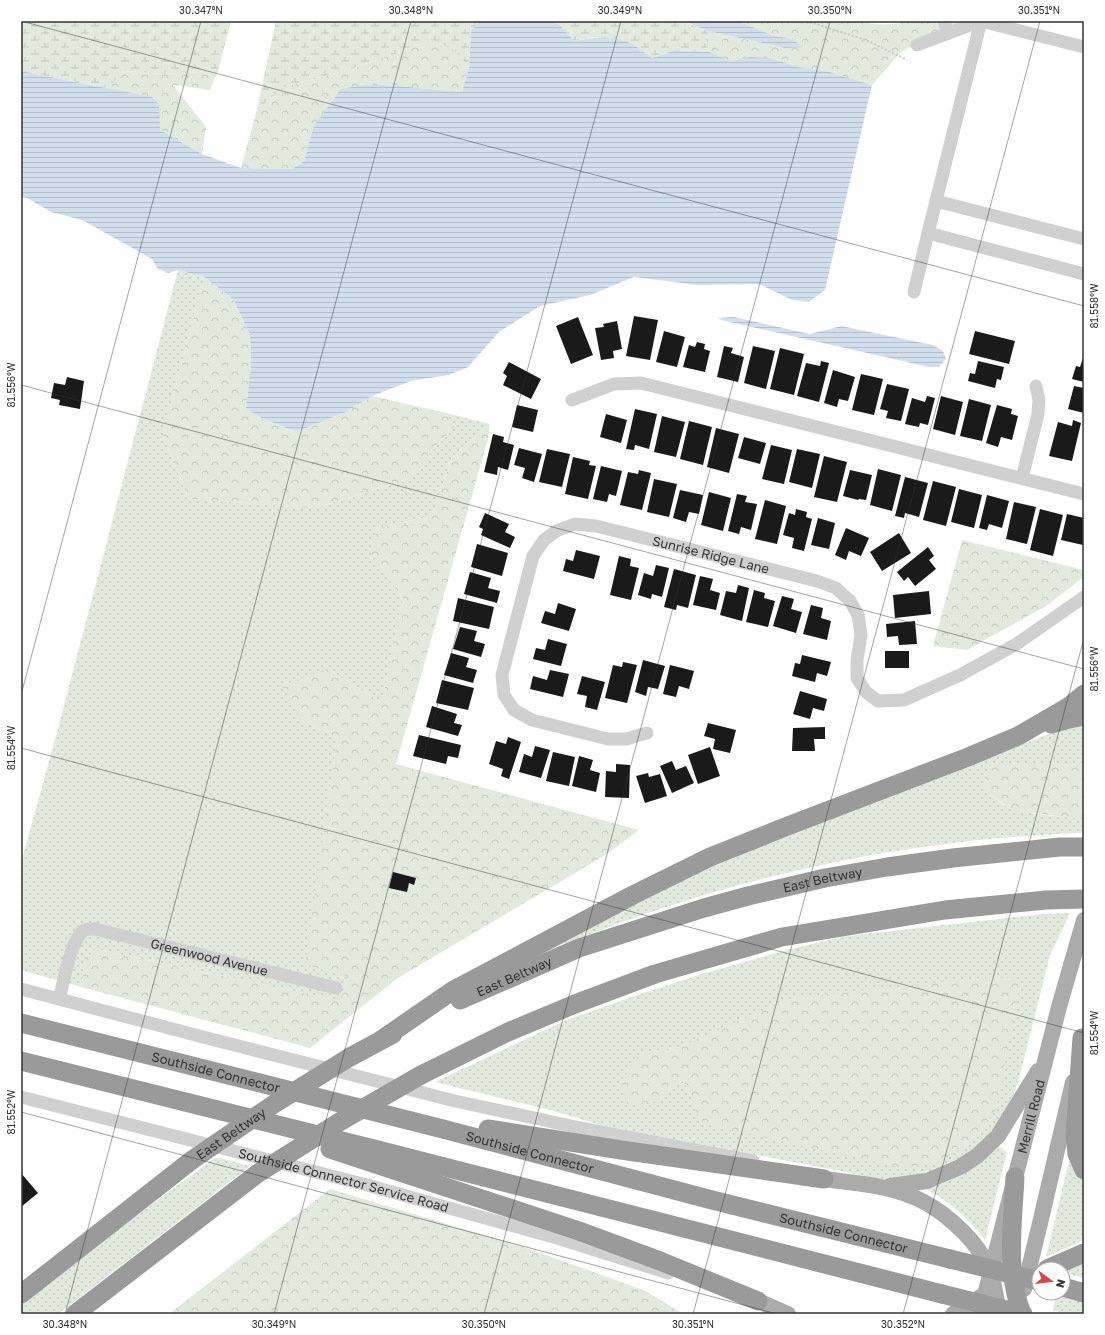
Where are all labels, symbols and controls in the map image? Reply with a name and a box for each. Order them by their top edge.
text: 30.347°N [179,4,223,16]
text: 30.348°N [389,4,433,16]
text: 30.349°N [598,4,642,16]
text: 30.350°N [808,4,852,16]
text: 30.351°N [1018,4,1060,16]
text: 81.558°W [1088,283,1100,329]
text: 81.556°W [5,362,17,408]
street label: Sunrise Ridge Lane [651,532,771,577]
text: 81.556°W [1088,646,1100,692]
text: 81.554°W [5,725,17,770]
street label: East Beltway [781,863,864,896]
street label: Greenwood Avenue [149,935,270,979]
street label: East Beltway [474,953,555,1000]
text: 81.554°W [1088,1010,1100,1055]
street label: Southside Connector [150,1048,282,1096]
street label: Merrill Road [1014,1078,1048,1155]
text: 81.552°W [5,1089,17,1134]
street label: East Beltway [193,1104,269,1163]
street label: Southside Connector [464,1127,596,1176]
street label: Southside Connector Service Road [237,1145,450,1215]
street label: Southside Connector [778,1209,910,1256]
north arrow [1031,1261,1071,1301]
text: N [1054,1278,1069,1289]
text: 30.348°N [43,1318,87,1330]
text: 30.349°N [252,1318,296,1330]
text: 30.350°N [462,1318,506,1330]
text: 30.351°N [672,1318,714,1330]
text: 30.352°N [881,1318,925,1330]

